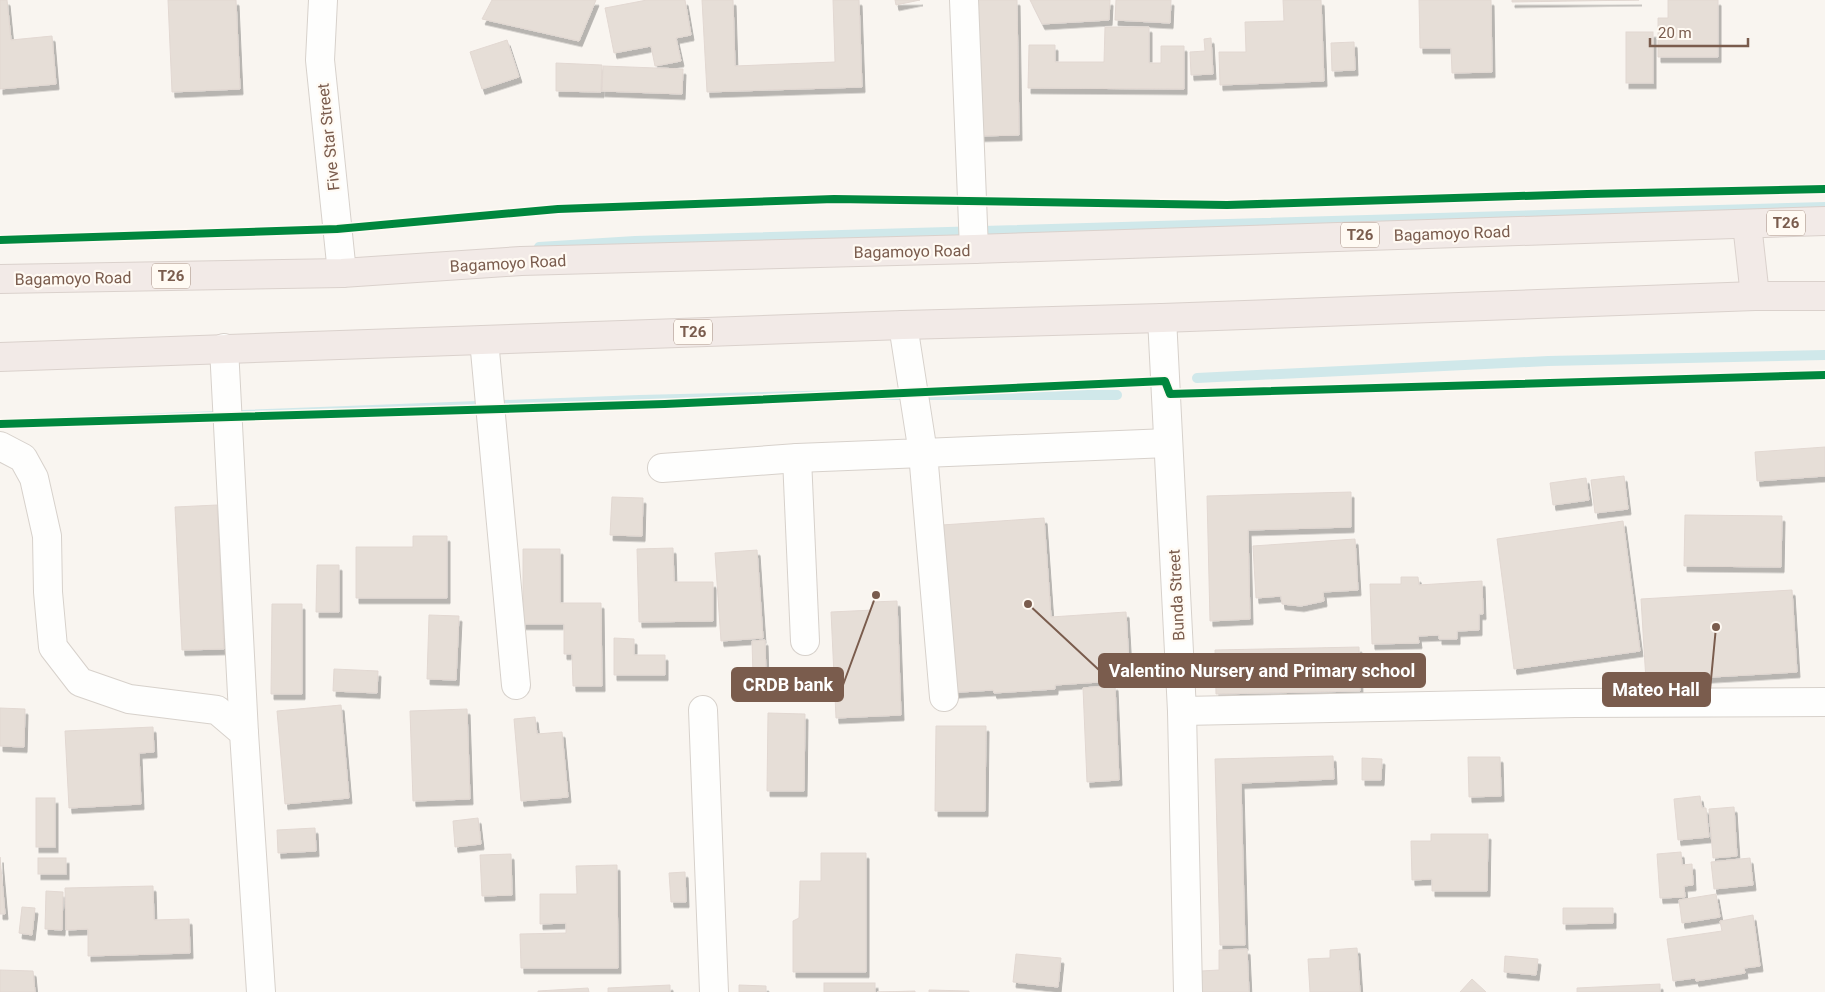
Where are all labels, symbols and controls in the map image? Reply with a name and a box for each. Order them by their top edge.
scale bar [1650,15,1748,47]
text: 20 m [1658,24,1692,42]
street label: Five Star Street [313,82,344,192]
road number: T26 [1767,210,1805,236]
road number: T26 [1341,222,1379,248]
street label: Bagamoyo Road [1393,222,1511,245]
street label: Bagamoyo Road [854,241,970,262]
street label: Bagamoyo Road [449,251,567,276]
road number: T26 [152,264,190,288]
street label: Bagamoyo Road [15,268,131,289]
road number: T26 [674,320,712,344]
street label: Bunda Street [1165,549,1188,641]
callout: Valentino Nursery and Primary school [1099,654,1425,687]
text: Valentino Nursery and Primary school [1109,660,1415,681]
callout: CRDB bank [732,668,843,701]
callout: Mateo Hall [1603,673,1710,706]
text: CRDB bank [743,674,834,695]
text: Mateo Hall [1612,679,1700,700]

